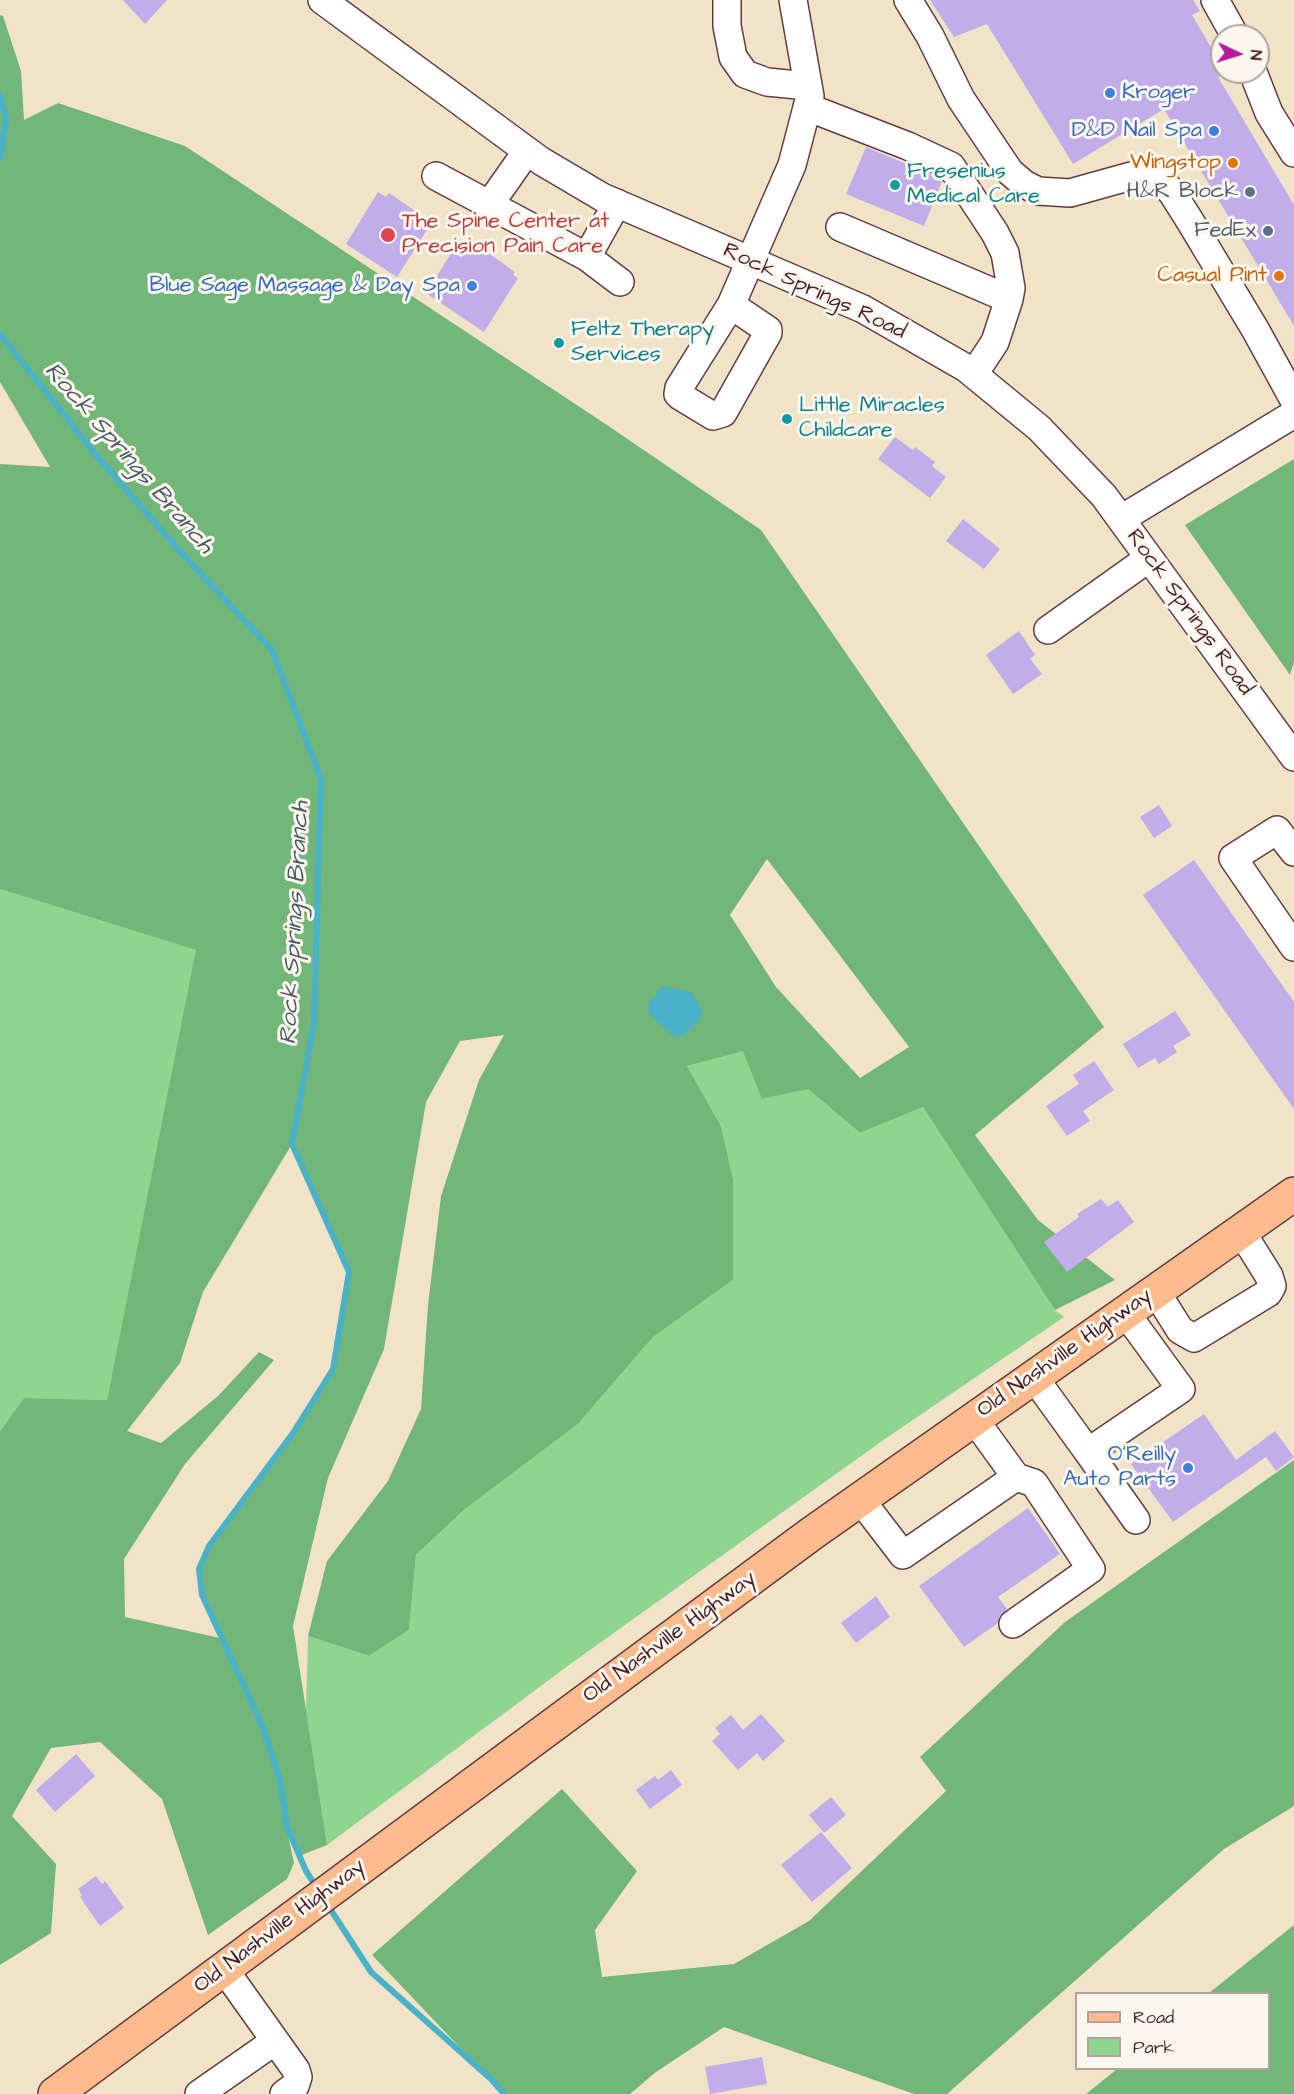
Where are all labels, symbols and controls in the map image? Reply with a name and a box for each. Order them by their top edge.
north arrow [1210,24,1270,84]
text: N [1245,49,1267,61]
place label: Kroger [1122,80,1195,106]
marker: Kroger [1103,86,1117,100]
place label: D&D Nail Spa [1072,118,1202,144]
marker: D&D Nail Spa [1207,124,1221,138]
place label: Wingstop [1130,150,1221,176]
marker: Wingstop [1226,156,1240,170]
place label: Fresenius Medical Care [907,159,1040,210]
marker: Fresenius Medical Care [888,178,902,192]
place label: H&R Block [1127,179,1238,205]
marker: H&R Block [1243,185,1257,199]
place label: The Spine Center at Precision Pain Care [402,209,609,260]
place label: FedEx [1194,218,1256,244]
marker: FedEx [1261,224,1275,238]
marker: The Spine Center at Precision Pain Care [379,226,397,244]
street label: Rock Springs Road [718,238,910,346]
place label: Casual Pint [1157,263,1267,289]
marker: Casual Pint [1272,269,1286,283]
place label: Blue Sage Massage & Day Spa [149,273,460,299]
marker: Blue Sage Massage & Day Spa [465,279,479,293]
place label: Feltz Therapy Services [571,317,714,368]
marker: Feltz Therapy Services [552,336,566,350]
water label: Rock Springs Branch [37,358,219,560]
place label: Little Miracles Childcare [799,393,945,445]
marker: Little Miracles Childcare [780,412,794,426]
street label: Rock Springs Road [1120,525,1258,701]
water label: Rock Springs Branch [275,801,317,1045]
street label: Old Nashville Highway [972,1284,1158,1424]
place label: O'Reilly Auto Parts [1063,1442,1176,1494]
marker: O'Reilly Auto Parts [1181,1461,1195,1475]
street label: Old Nashville Highway [578,1566,762,1710]
street label: Old Nashville Highway [189,1854,371,2000]
legend [1075,1992,1270,2070]
text: Road [1133,2005,1174,2030]
text: Park [1133,2035,1175,2060]

